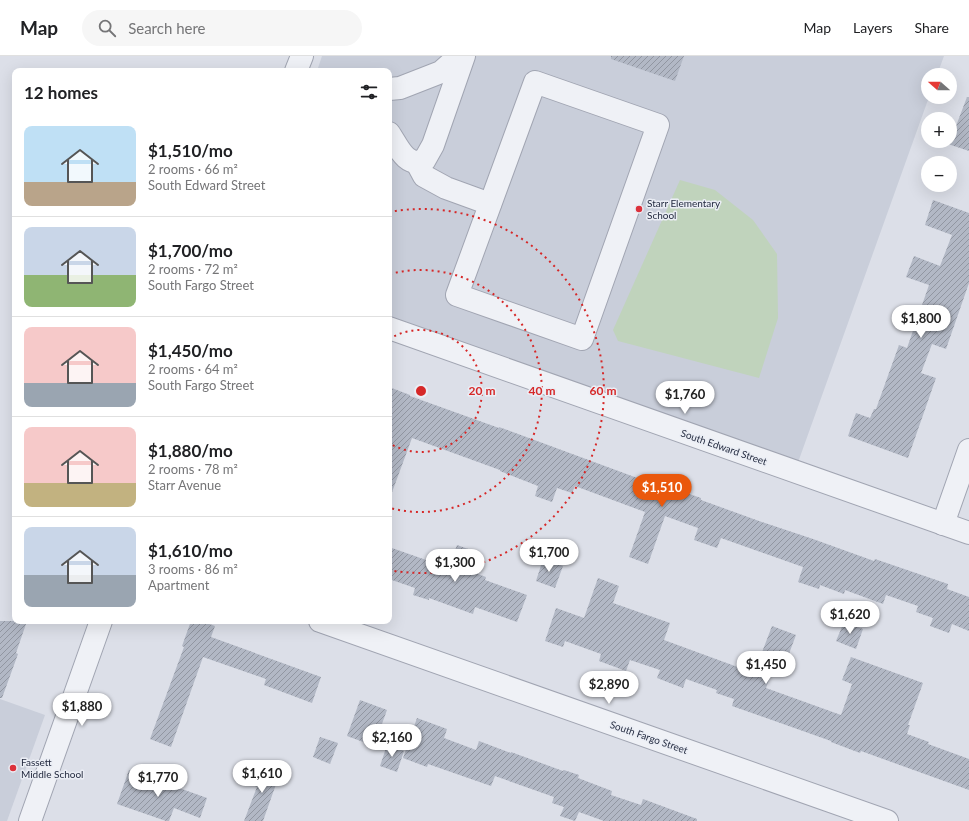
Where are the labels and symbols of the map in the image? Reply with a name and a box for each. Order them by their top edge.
north arrow [921,68,957,104]
place label: Starr Elementary School [647,197,721,221]
marker: Starr Elementary School [634,204,644,214]
pin: $1,800 [888,305,954,339]
pin: $1,760 [652,381,718,415]
text: 20 m [469,383,495,398]
text: 40 m [529,383,555,398]
text: 60 m [590,383,616,398]
centre of rings [414,384,428,398]
street label: South Edward Street [679,427,769,467]
pin: $1,510 [629,474,695,508]
pin: $1,700 [516,539,582,573]
pin: $1,300 [422,549,488,583]
pin: $1,620 [817,601,883,635]
pin: $1,450 [733,651,799,685]
pin: $2,890 [576,671,642,705]
pin: $1,880 [49,693,115,727]
street label: South Fargo Street [609,718,690,756]
pin: $2,160 [359,724,425,758]
place label: Fassett Middle School [21,756,83,780]
pin: $1,610 [229,760,295,794]
marker: Fassett Middle School [8,763,18,773]
pin: $1,770 [125,764,191,798]

